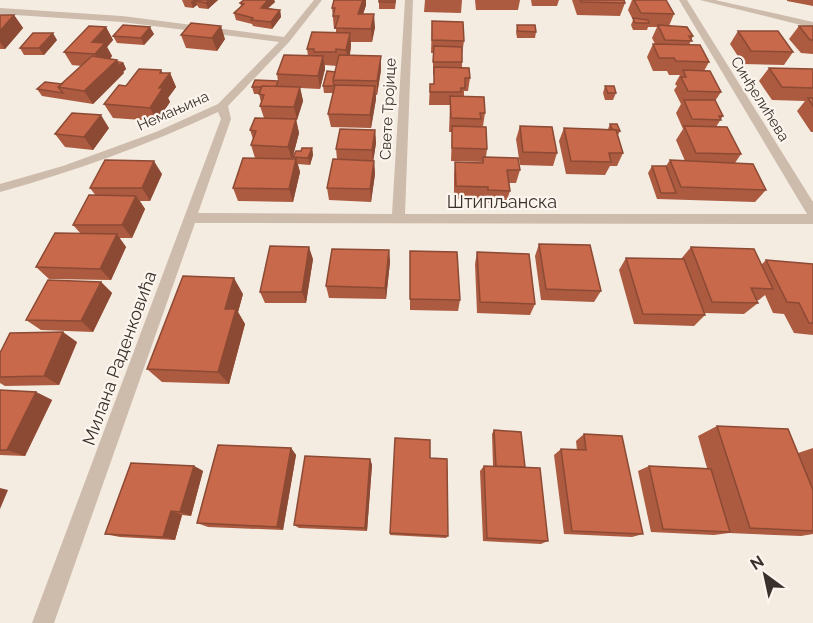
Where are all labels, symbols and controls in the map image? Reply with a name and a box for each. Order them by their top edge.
street label: Синђелићева [727,53,793,145]
street label: Свете Тројице [376,57,400,161]
street label: Немањина [134,87,212,135]
street label: Штипљанска [447,191,557,212]
street label: Милана Раденковића [78,268,160,448]
north arrow [735,545,795,605]
text: N [747,552,767,574]

